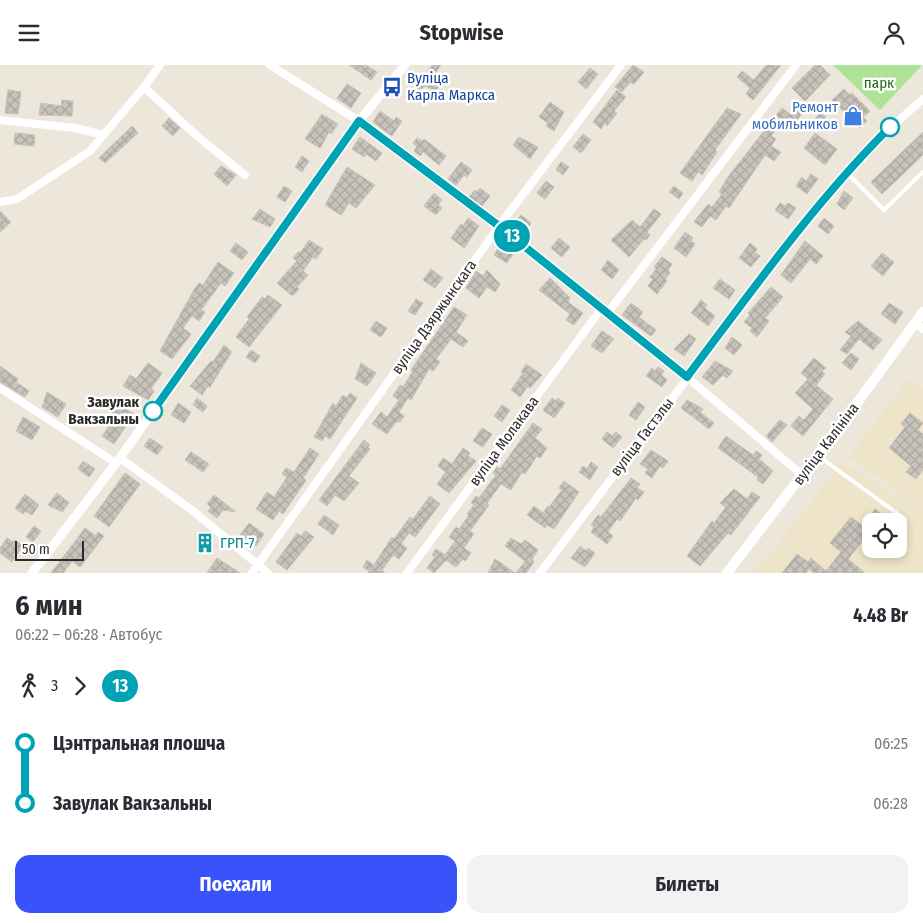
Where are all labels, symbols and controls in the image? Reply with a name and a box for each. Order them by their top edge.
icon: menu [15,19,43,47]
text: Stopwise [419,19,504,46]
icon: person [880,19,908,47]
place label: Вуліца Карла Маркса [407,69,495,104]
park label: парк [864,74,894,92]
bus stop icon: Вуліца Карла Маркса [381,76,403,98]
place label: Ремонт мобильников [752,98,839,133]
shop icon: Ремонт мобильников [842,105,864,127]
unlabelled marker [880,117,900,137]
line badge: 13 [490,220,534,252]
text: 13 [504,225,520,247]
street label: вуліца Дзяржынскага [388,256,480,378]
place label: Завулак Вакзальны [68,393,139,428]
street label: вуліца Молакава [465,393,543,489]
street label: вуліца Гастэлы [607,394,677,480]
street label: вуліца Калініна [789,399,863,489]
marker: Завулак Вакзальны [143,401,163,421]
map controls [862,513,907,558]
button: locate [862,513,907,558]
building icon: ГРП-7 [194,532,216,554]
place label: ГРП-7 [220,534,255,552]
scale bar [15,538,84,561]
text: 50 m [22,541,50,558]
text: 6 мин [15,589,83,622]
text: 4.48 Br [853,604,908,627]
text: 06:22 – 06:28 · Автобус [15,625,162,644]
icon: walk [15,672,43,700]
icon: forward [66,672,94,700]
text: 13 [112,675,128,697]
text: 3 [51,676,58,695]
text: Цэнтральная плошча [53,732,225,755]
text: 06:25 [874,734,908,753]
text: Завулак Вакзальны [53,792,212,815]
text: 06:28 [873,794,908,813]
button: Поехали [15,855,457,913]
button: Билеты [467,855,908,913]

